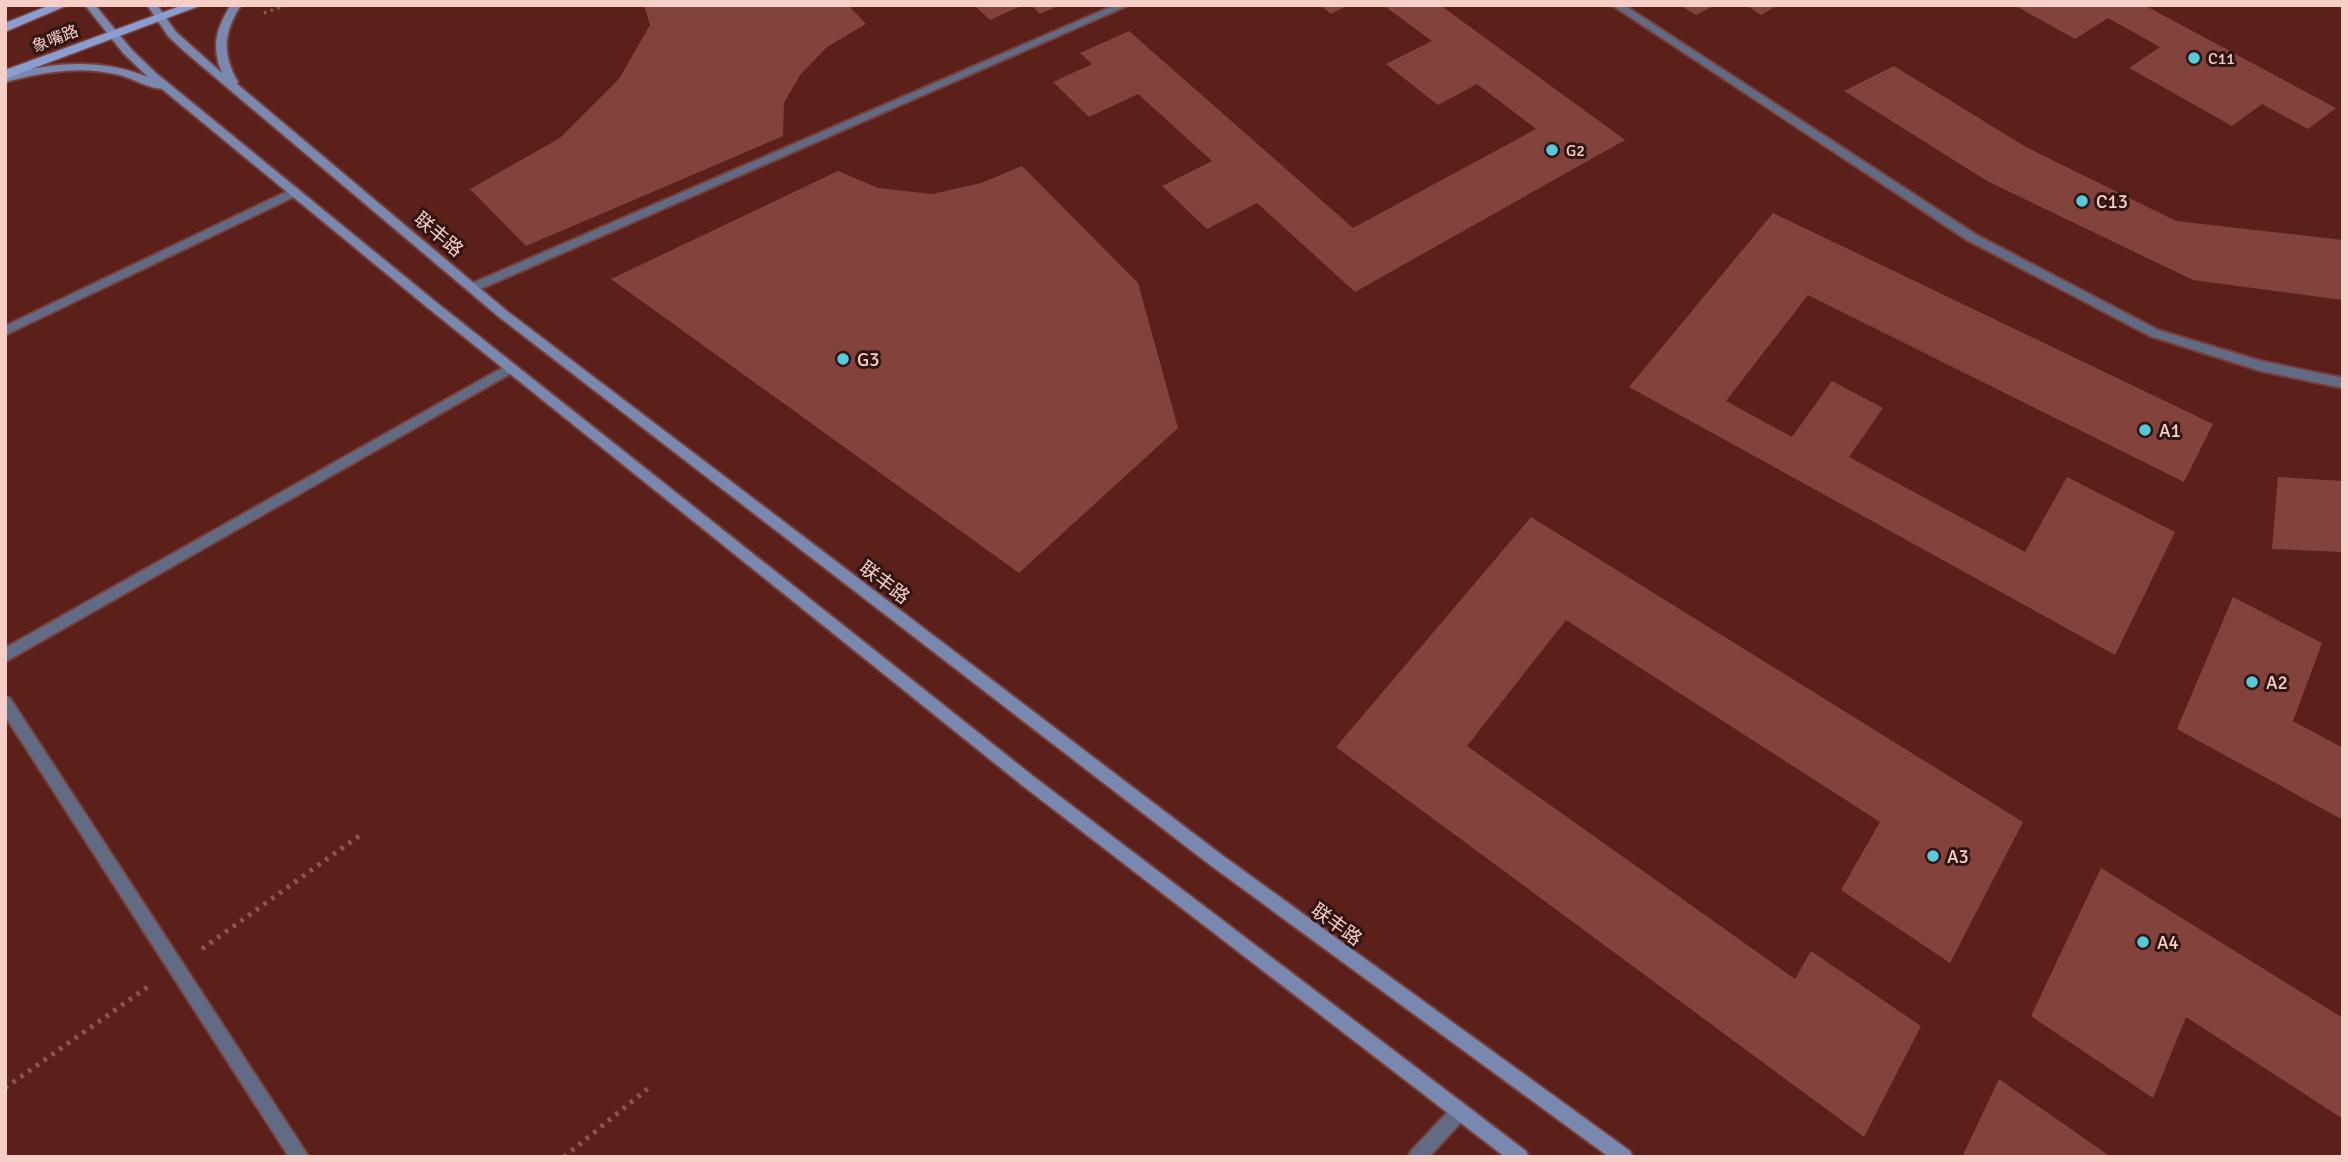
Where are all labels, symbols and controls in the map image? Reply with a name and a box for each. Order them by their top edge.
street label: 象嘴路 [29,21,81,57]
place label: C11 [2208,49,2235,69]
marker: C11 [2186,50,2202,66]
place label: G2 [1566,141,1585,161]
marker: G2 [1544,142,1560,158]
place label: C13 [2096,190,2128,214]
marker: C13 [2074,193,2090,209]
street label: 联丰路 [409,207,468,262]
place label: G3 [857,348,879,372]
marker: G3 [835,351,851,367]
place label: A1 [2159,419,2181,443]
marker: A1 [2137,422,2153,438]
street label: 联丰路 [854,556,914,610]
place label: A2 [2266,671,2288,695]
marker: A2 [2244,674,2260,690]
place label: A3 [1947,845,1969,869]
marker: A3 [1925,848,1941,864]
street label: 联丰路 [1306,898,1367,951]
place label: A4 [2157,931,2179,955]
marker: A4 [2135,934,2151,950]

